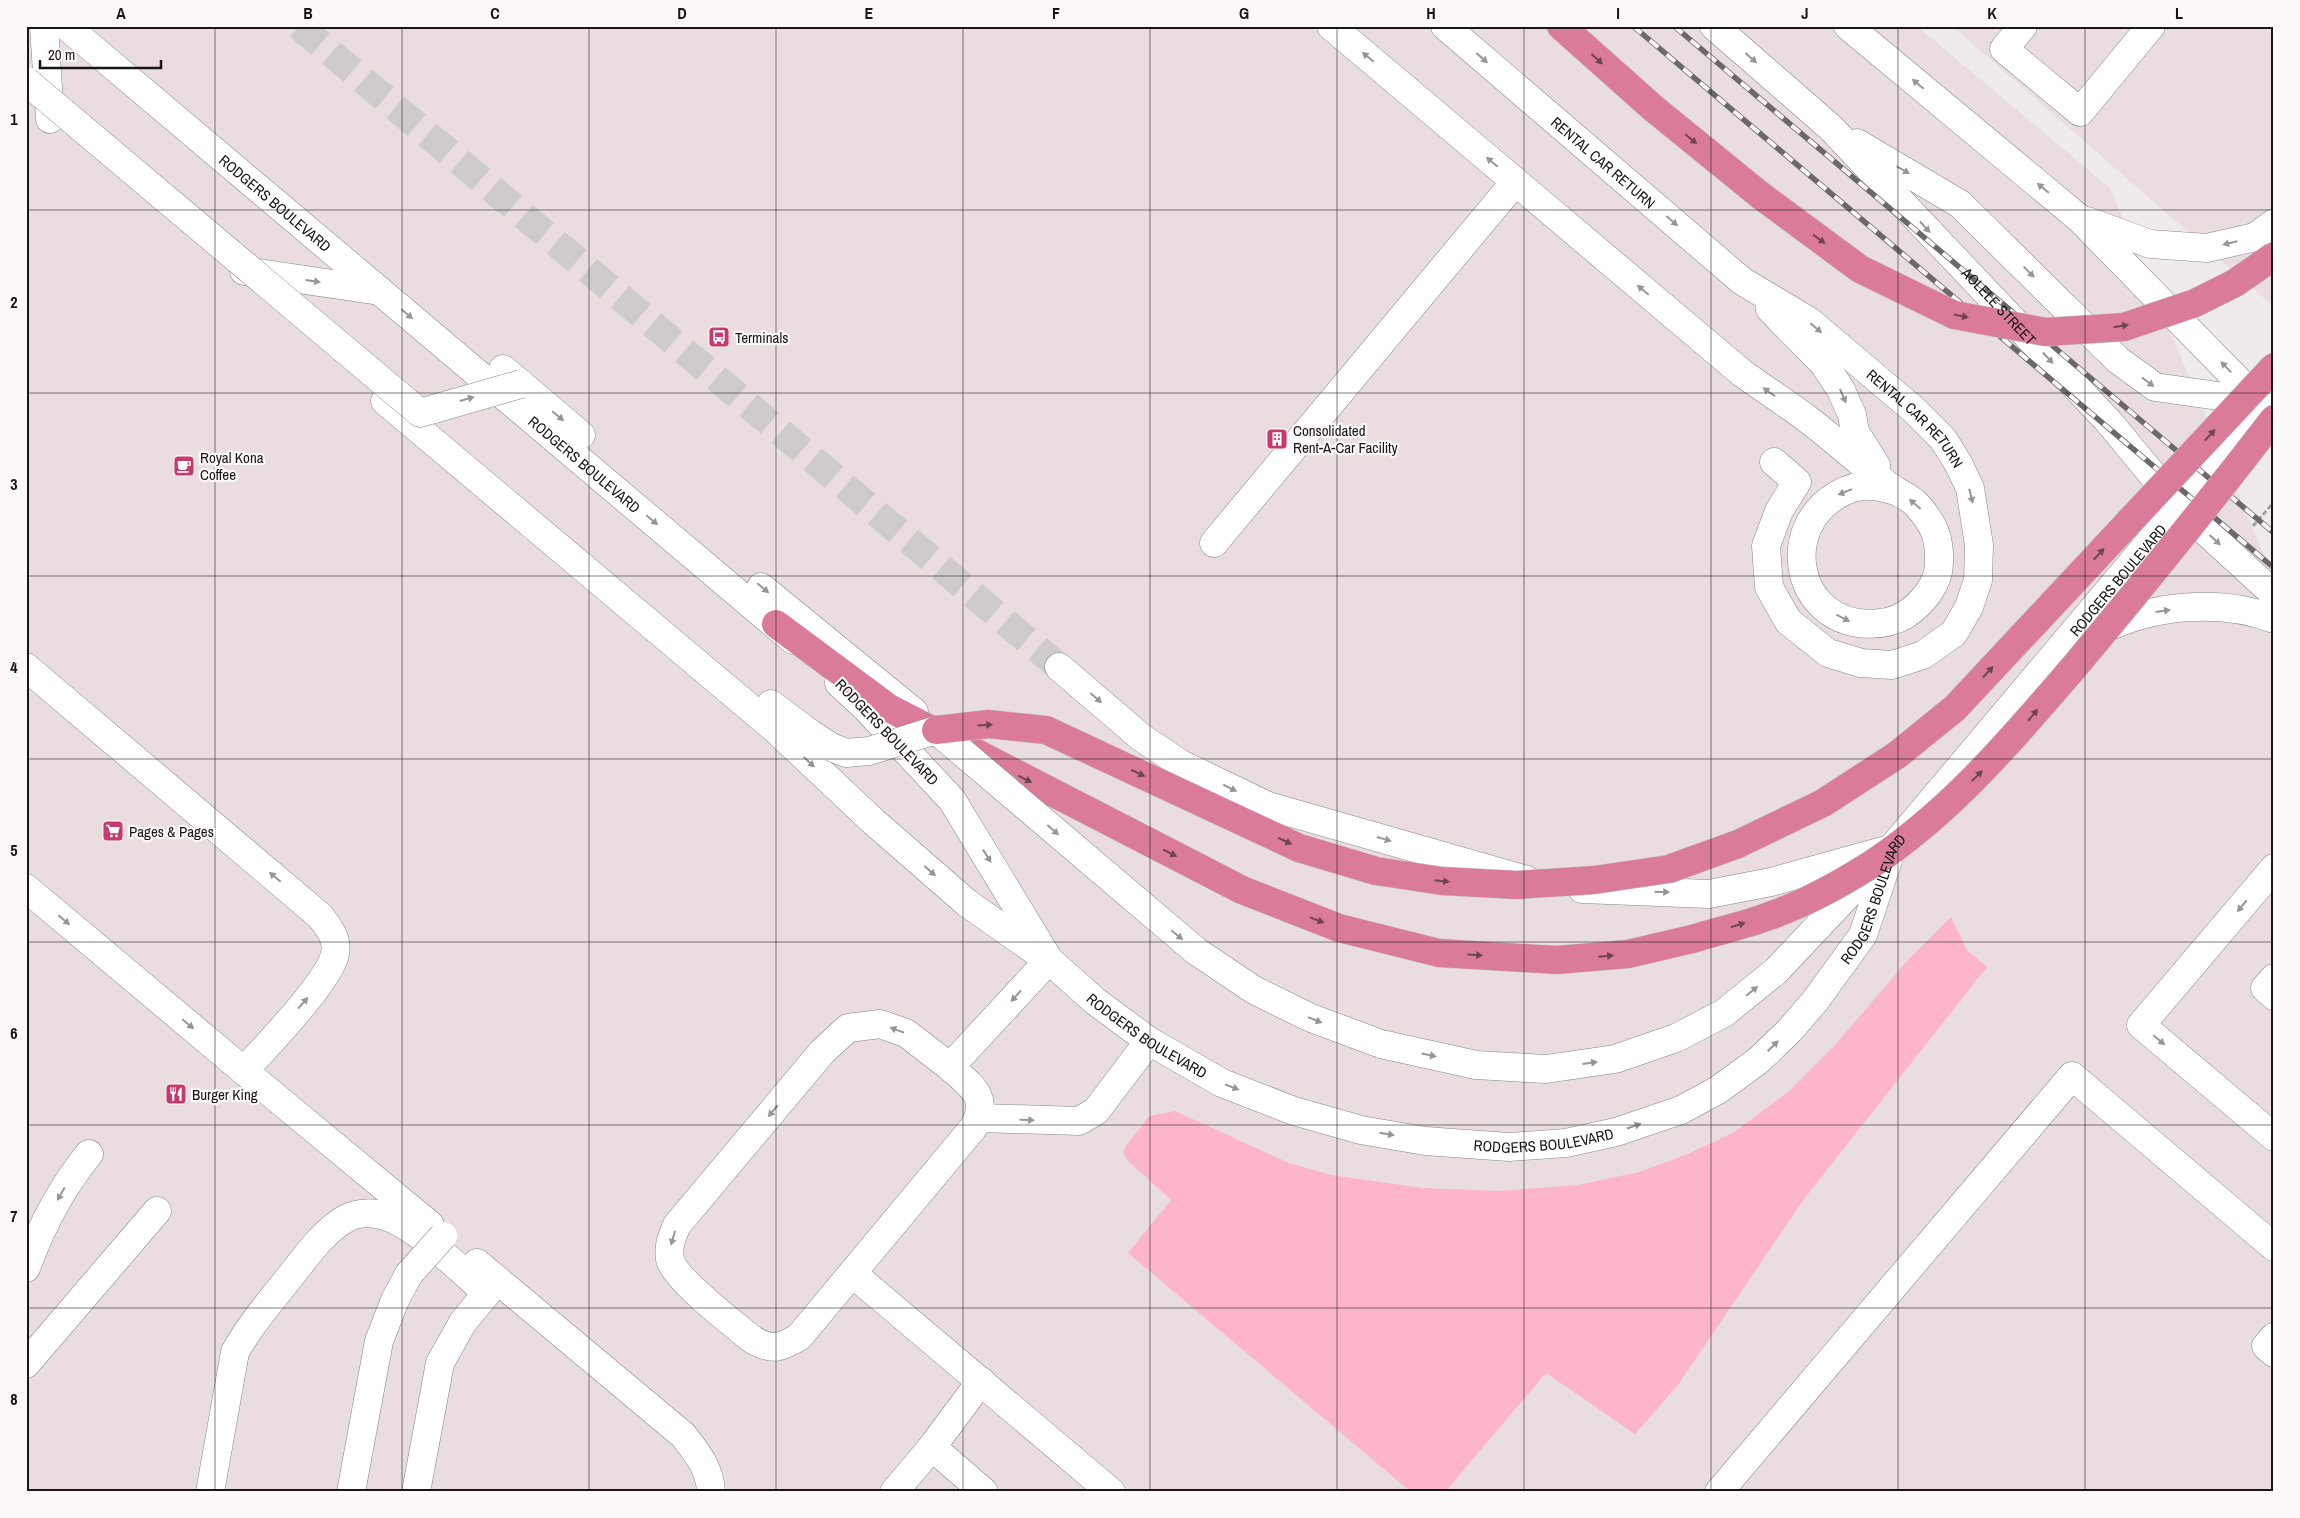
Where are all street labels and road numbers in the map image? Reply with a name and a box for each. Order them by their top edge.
street label: RENTAL CAR RETURN [1547,111,1660,213]
street label: RODGERS BOULEVARD [215,149,336,256]
street label: AOLELE STREET [1957,262,2041,350]
street label: RENTAL CAR RETURN [1862,364,1969,471]
street label: RODGERS BOULEVARD [524,411,645,518]
street label: RODGERS BOULEVARD [2064,519,2171,640]
street label: RODGERS BOULEVARD [831,674,943,790]
street label: RODGERS BOULEVARD [1835,829,1910,968]
street label: RODGERS BOULEVARD [1082,988,1211,1083]
street label: RODGERS BOULEVARD [1473,1122,1616,1158]

